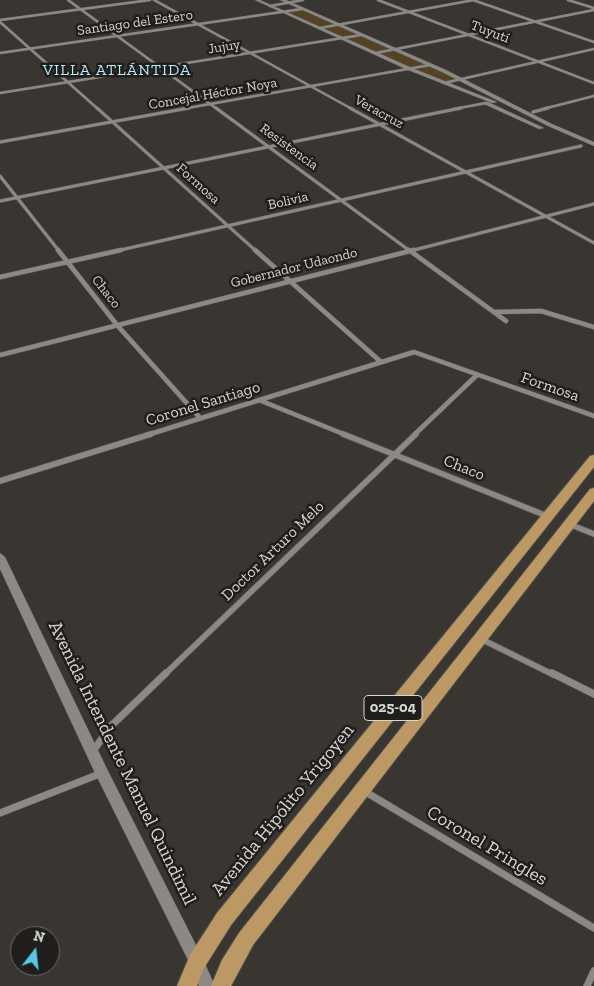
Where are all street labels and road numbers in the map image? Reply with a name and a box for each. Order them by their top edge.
street label: Santiago del Estero [76,7,194,39]
street label: Tuyutí [468,17,512,47]
street label: Jujuy [207,36,241,58]
street label: Concejal Héctor Noya [147,74,279,114]
street label: Veracruz [351,92,407,132]
street label: Resistencia [256,120,322,174]
street label: Formosa [173,160,223,208]
street label: Bolivia [266,188,310,214]
street label: Gobernador Udaondo [229,244,359,292]
street label: Chaco [88,272,124,312]
street label: Formosa [518,368,582,406]
street label: Coronel Santiago [143,377,263,431]
street label: Chaco [441,451,487,485]
street label: Doctor Arturo Melo [218,497,328,605]
street label: Avenida Intendente Manuel Quindimil [43,617,201,909]
road number: 025-04 [364,696,422,720]
street label: Avenida Hipólito Yrigoyen [207,720,359,900]
street label: Coronel Pringles [423,801,551,891]

